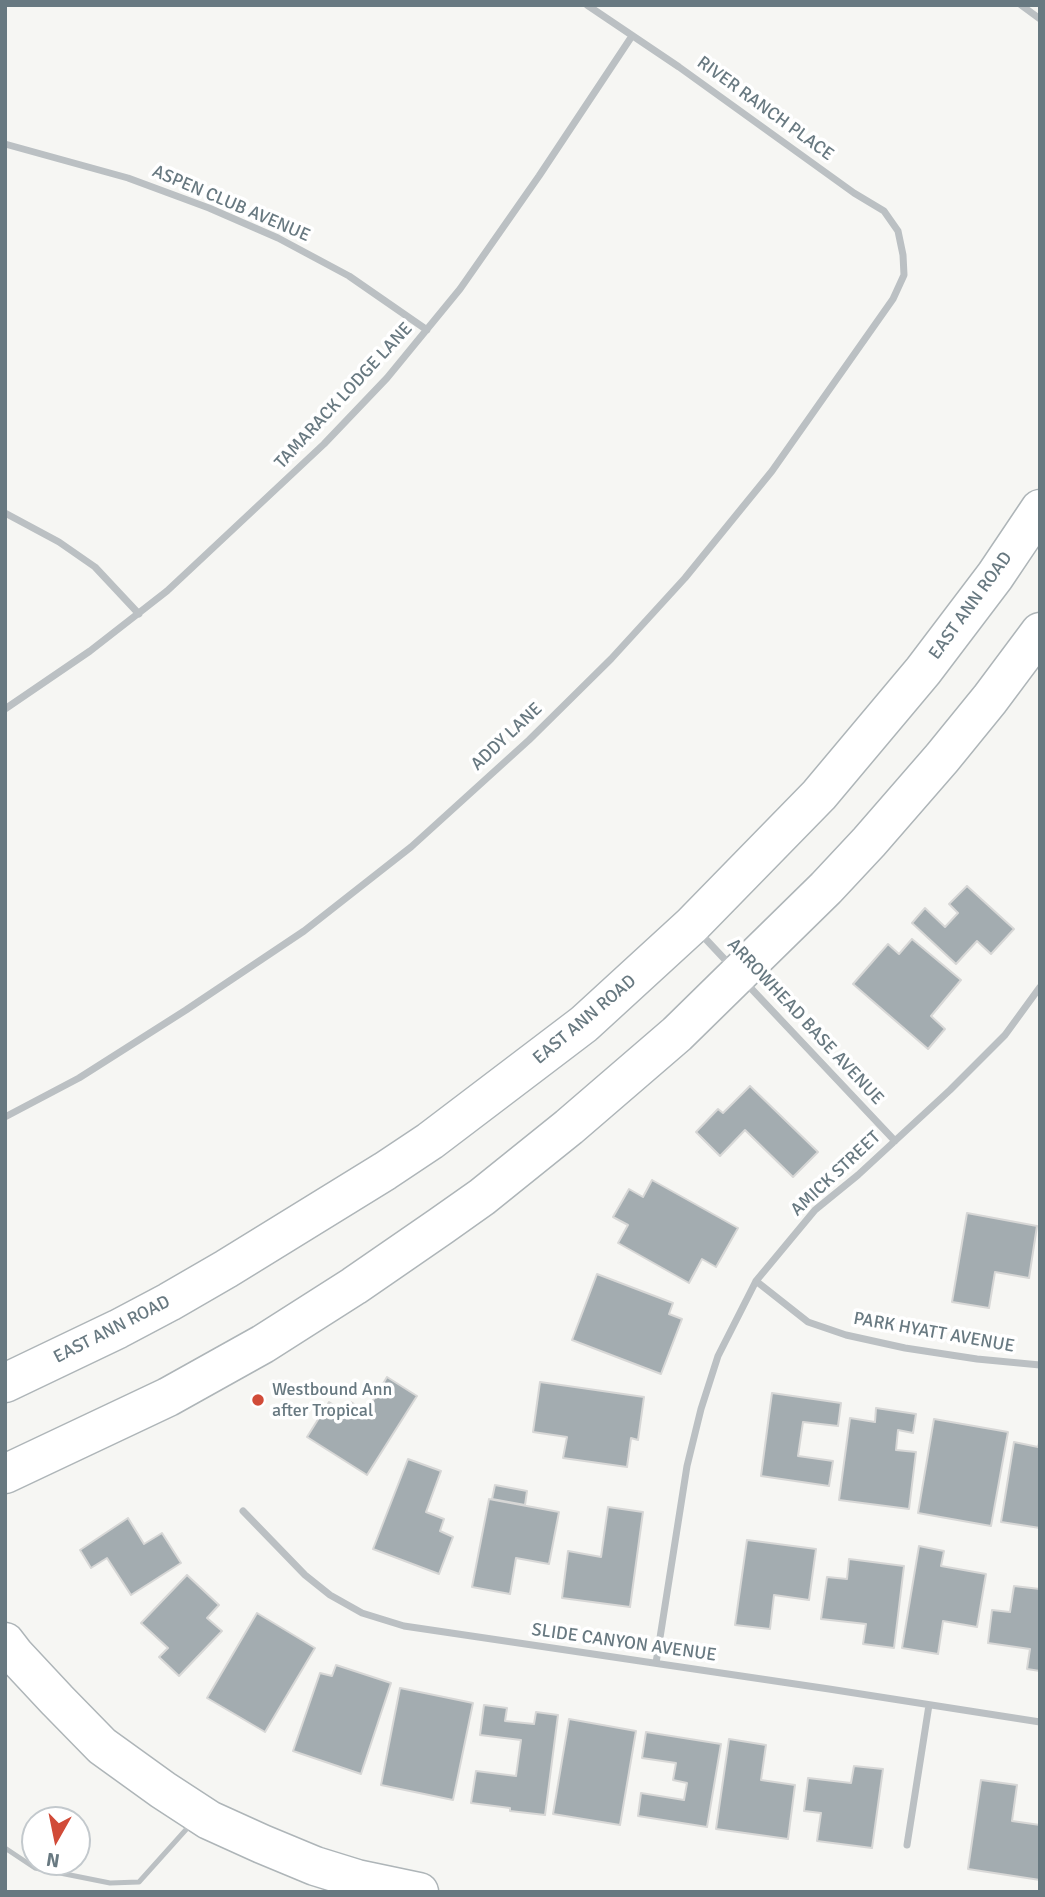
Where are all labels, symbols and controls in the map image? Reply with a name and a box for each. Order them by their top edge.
street label: RIVER RANCH PLACE [692,52,838,166]
street label: ASPEN CLUB AVENUE [149,161,313,247]
street label: TAMARACK LODGE LANE [271,318,417,474]
street label: EAST ANN ROAD [925,548,1017,664]
street label: ADDY LANE [467,698,547,776]
street label: ARROWHEAD BASE AVENUE [722,934,888,1110]
street label: EAST ANN ROAD [529,971,641,1069]
street label: AMICK STREET [787,1127,885,1221]
street label: EAST ANN ROAD [50,1291,174,1369]
street label: PARK HYATT AVENUE [852,1308,1016,1358]
place label: Westbound Ann after Tropical [272,1379,392,1422]
marker: Westbound Ann after Tropical [250,1392,266,1408]
street label: SLIDE CANYON AVENUE [530,1619,718,1667]
north arrow [21,1806,91,1876]
text: N [45,1847,61,1873]

